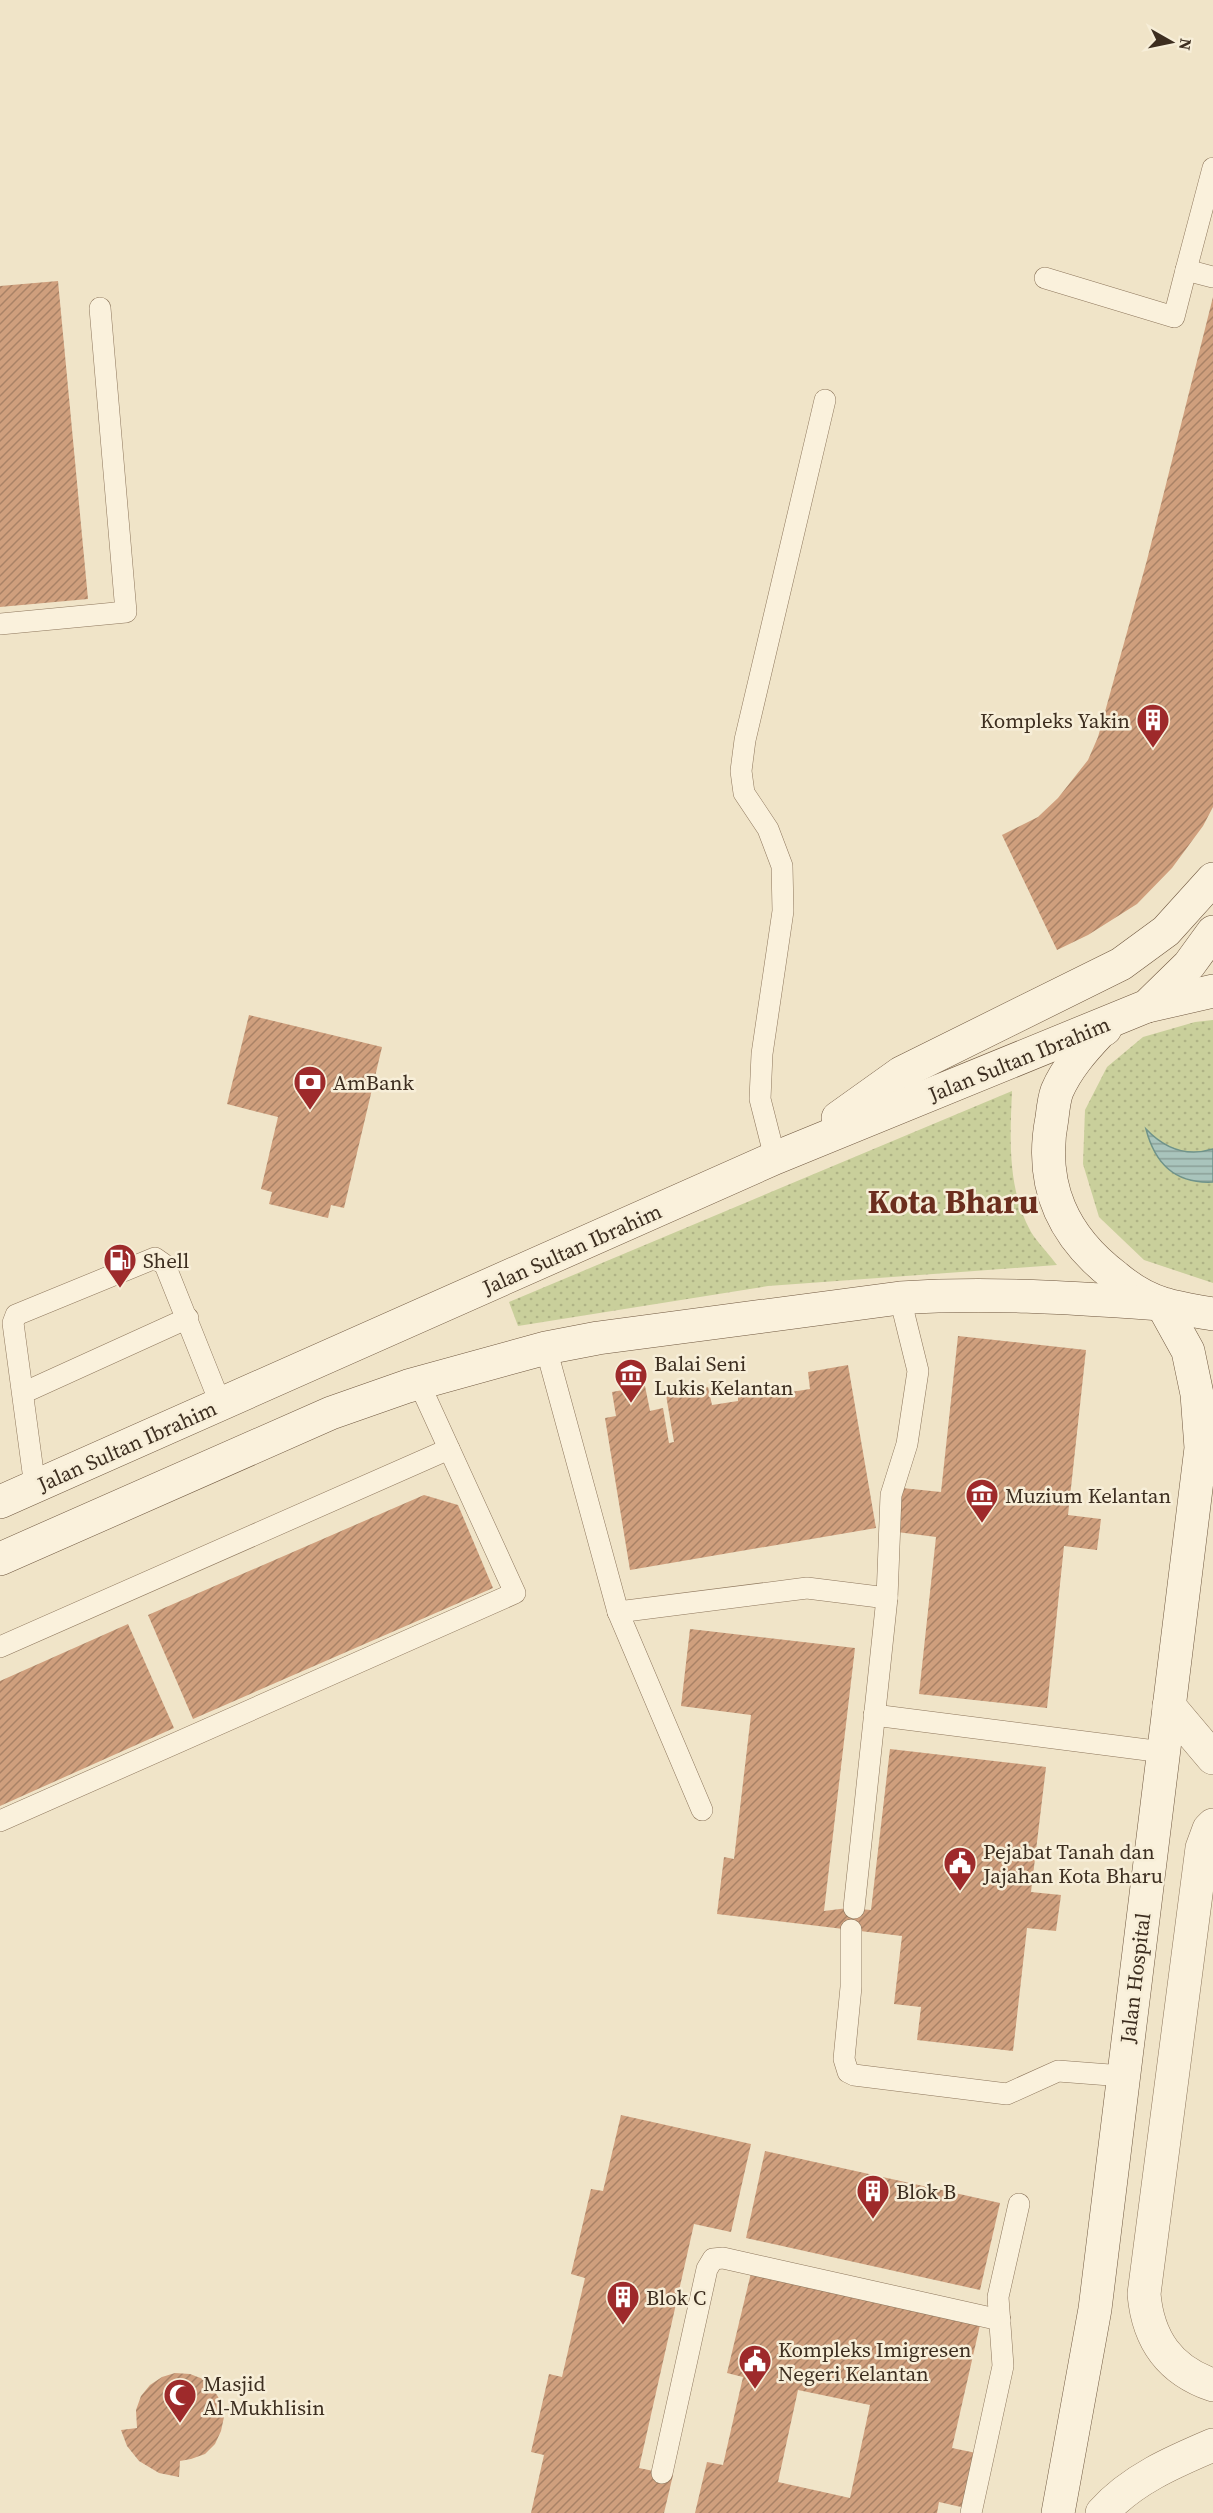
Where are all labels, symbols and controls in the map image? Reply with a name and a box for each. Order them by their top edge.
north arrow [1141,12,1201,72]
text: N [1174,37,1198,52]
building icon: Kompleks Yakin [1135,702,1171,749]
place label: Kompleks Yakin [980,706,1130,735]
street label: Jalan Sultan Ibrahim [923,1009,1114,1109]
bank icon: AmBank [292,1064,328,1111]
place label: AmBank [333,1068,414,1097]
district label: Kota Bharu [867,1179,1039,1224]
street label: Jalan Sultan Ibrahim [477,1196,666,1302]
fuel station icon: Shell [102,1242,138,1289]
place label: Shell [143,1246,189,1275]
place label: Balai Seni Lukis Kelantan [654,1349,794,1402]
museum icon: Balai Seni Lukis Kelantan [613,1357,649,1404]
street label: Jalan Sultan Ibrahim [32,1393,221,1499]
museum icon: Muzium Kelantan [964,1477,1000,1524]
place label: Muzium Kelantan [1005,1481,1171,1510]
place label: Pejabat Tanah dan Jajahan Kota Bharu [982,1837,1163,1890]
public building icon: Pejabat Tanah dan Jajahan Kota Bharu [942,1845,978,1892]
street label: Jalan Hospital [1112,1911,1157,2046]
building icon: Blok B [855,2173,891,2220]
place label: Blok B [896,2177,956,2206]
building icon: Blok C [605,2279,641,2326]
place label: Blok C [646,2283,706,2312]
place label: Kompleks Imigresen Negeri Kelantan [778,2335,972,2388]
public building icon: Kompleks Imigresen Negeri Kelantan [737,2343,773,2390]
place label: Masjid Al-Mukhlisin [203,2369,325,2422]
mosque icon: Masjid Al-Mukhlisin [162,2377,198,2424]

